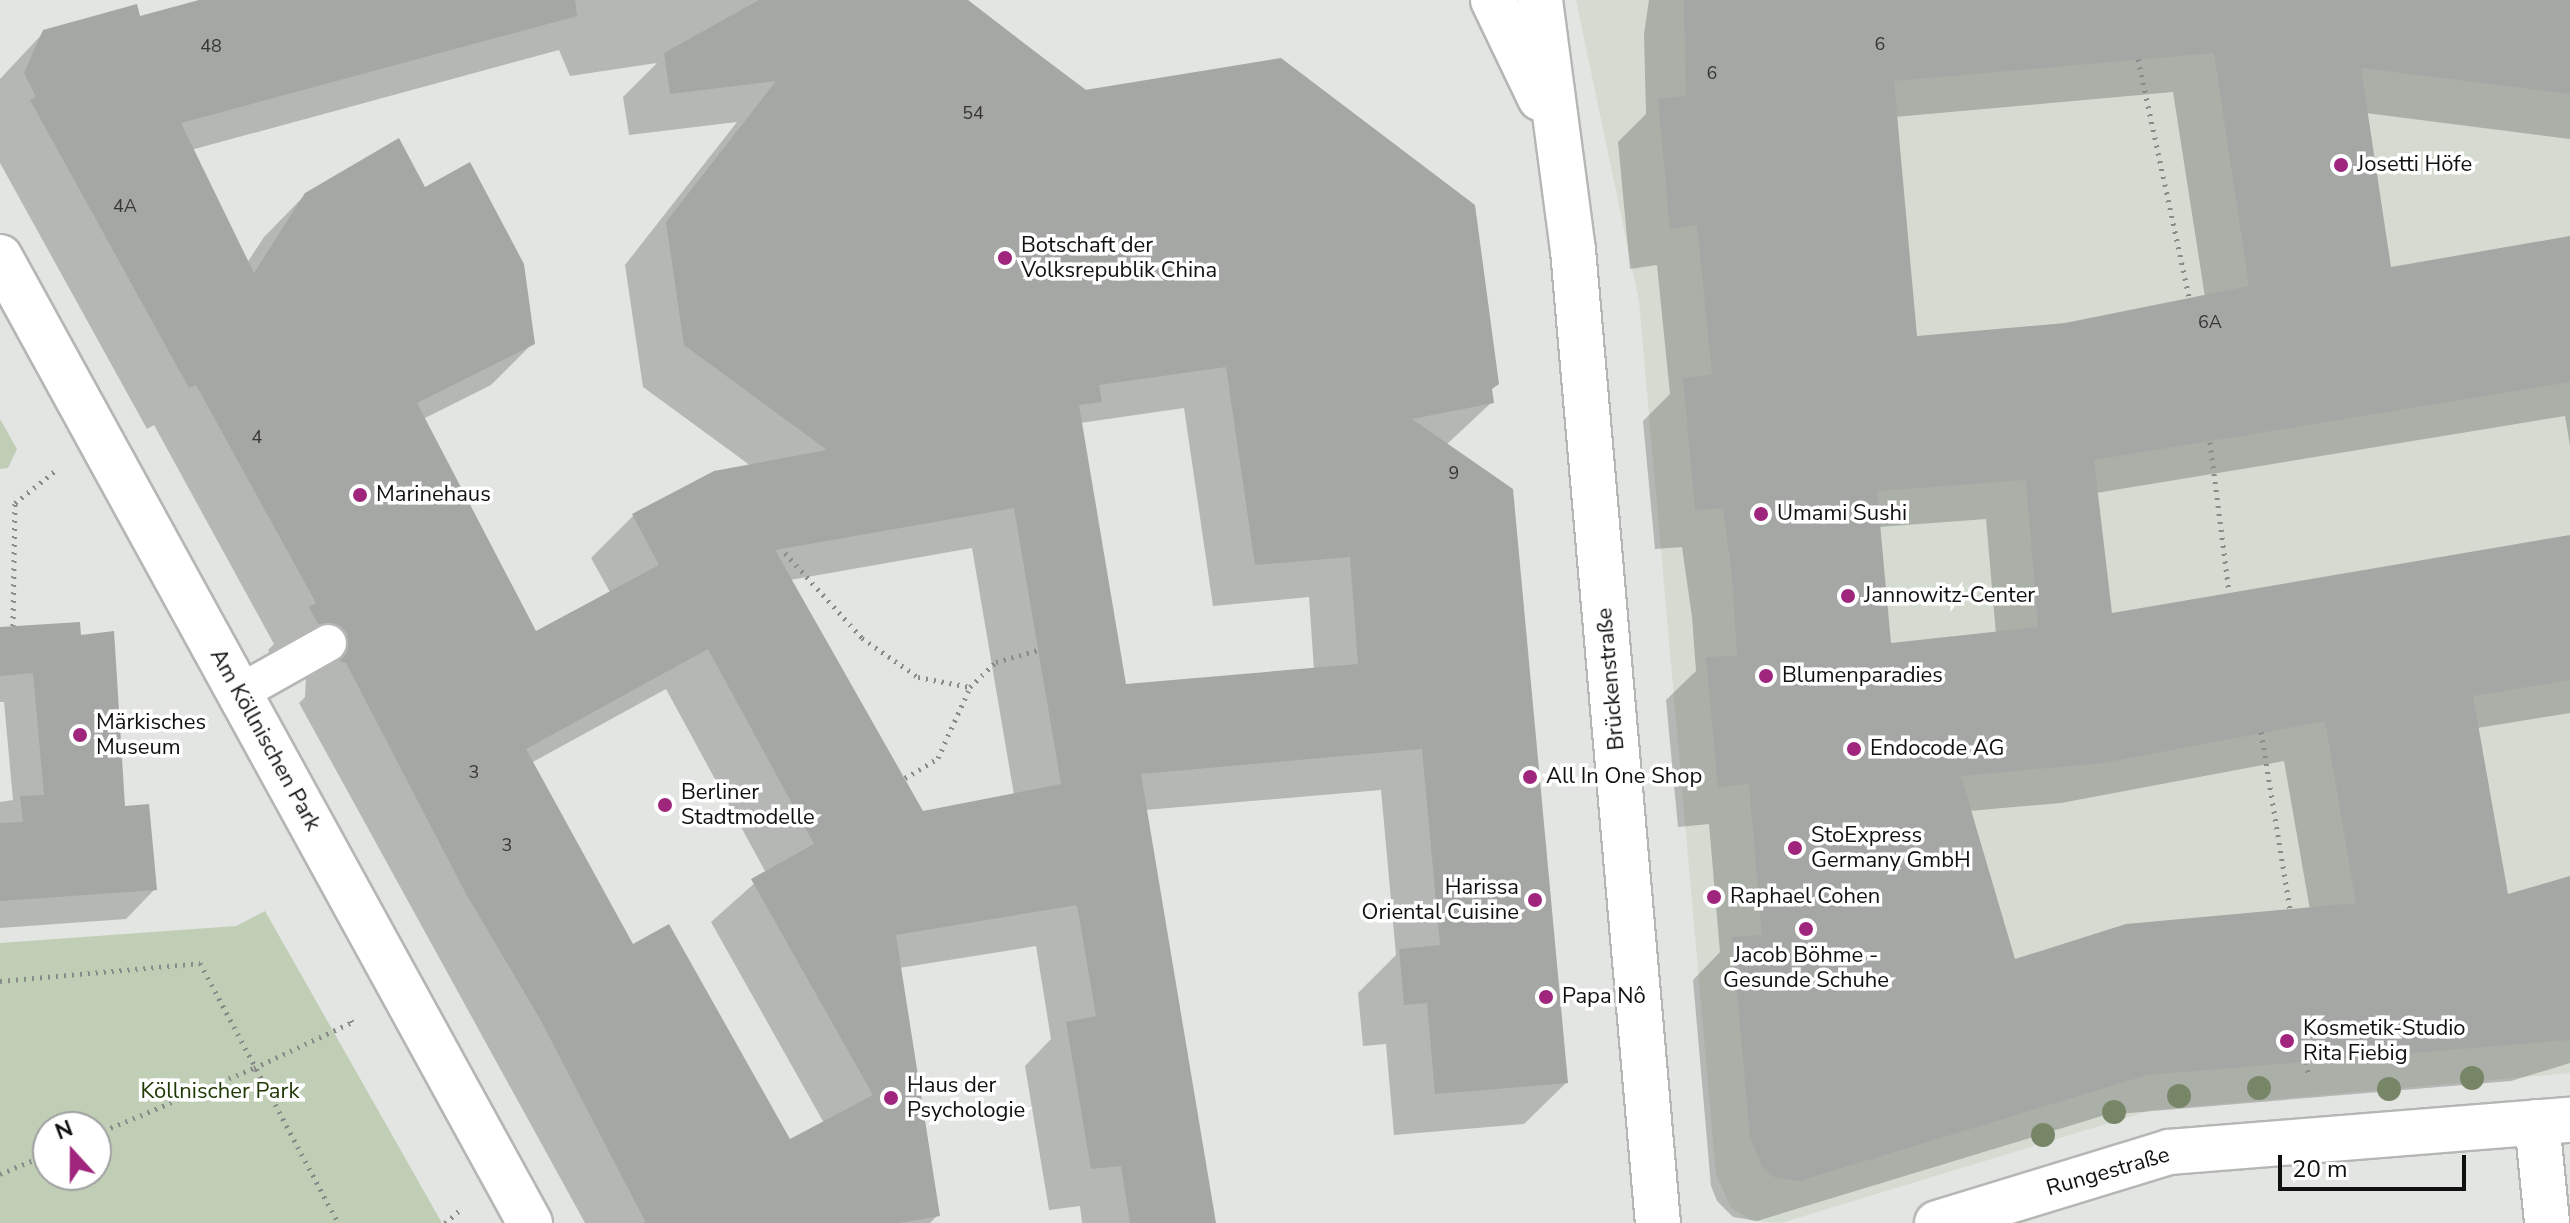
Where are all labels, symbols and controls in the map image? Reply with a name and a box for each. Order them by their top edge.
house number: 6 [1875,33,1885,55]
house number: 48 [200,35,222,57]
house number: 6 [1707,62,1717,84]
house number: 54 [962,102,984,124]
place label: Josetti Höfe [2357,152,2472,178]
marker: Josetti Höfe [2332,156,2350,174]
house number: 4A [113,195,137,217]
place label: Botschaft der Volksrepublik China [1021,232,1217,284]
marker: Botschaft der Volksrepublik China [996,249,1014,267]
house number: 6A [2198,311,2222,333]
house number: 4 [252,426,262,448]
house number: 9 [1449,462,1459,484]
place label: Marinehaus [376,482,491,508]
marker: Marinehaus [351,486,369,504]
place label: Umami Sushi [1777,501,1907,527]
marker: Umami Sushi [1752,505,1770,523]
place label: Jannowitz-Center [1864,583,2035,609]
marker: Jannowitz-Center [1839,587,1857,605]
street label: Brückenstraße [1592,607,1630,751]
street label: Am Köllnischen Park [204,644,326,836]
place label: Blumenparadies [1782,663,1943,689]
marker: Blumenparadies [1757,667,1775,685]
place label: Märkisches Museum [96,709,206,760]
marker: Märkisches Museum [71,726,89,744]
place label: Endocode AG [1870,736,2005,762]
marker: Endocode AG [1845,740,1863,758]
house number: 3 [469,761,479,783]
place label: All In One Shop [1546,764,1702,790]
marker: All In One Shop [1521,768,1539,786]
place label: Berliner Stadtmodelle [681,779,815,830]
marker: Berliner Stadtmodelle [656,796,674,814]
place label: StoExpress Germany GmbH [1811,822,1971,874]
house number: 3 [502,834,512,856]
marker: StoExpress Germany GmbH [1786,839,1804,857]
place label: Harissa Oriental Cuisine [1362,874,1519,926]
place label: Raphael Cohen [1730,884,1880,910]
marker: Raphael Cohen [1705,888,1723,906]
marker: Harissa Oriental Cuisine [1526,891,1544,909]
marker: Jacob Böhme - Gesunde Schuhe [1797,920,1815,938]
place label: Jacob Böhme - Gesunde Schuhe [1723,942,1889,994]
place label: Papa Nô [1562,984,1646,1010]
marker: Papa Nô [1537,988,1555,1006]
place label: Kosmetik-Studio Rita Fiebig [2303,1015,2466,1066]
marker: Kosmetik-Studio Rita Fiebig [2278,1032,2296,1050]
place label: Haus der Psychologie [907,1072,1025,1124]
park label: Köllnischer Park [141,1079,299,1105]
marker: Haus der Psychologie [882,1089,900,1107]
north arrow [32,1111,112,1191]
text: N [51,1114,77,1147]
scale bar [2282,1139,2470,1189]
street label: Rungestraße [2043,1142,2173,1202]
text: 20 m [2292,1153,2348,1185]

